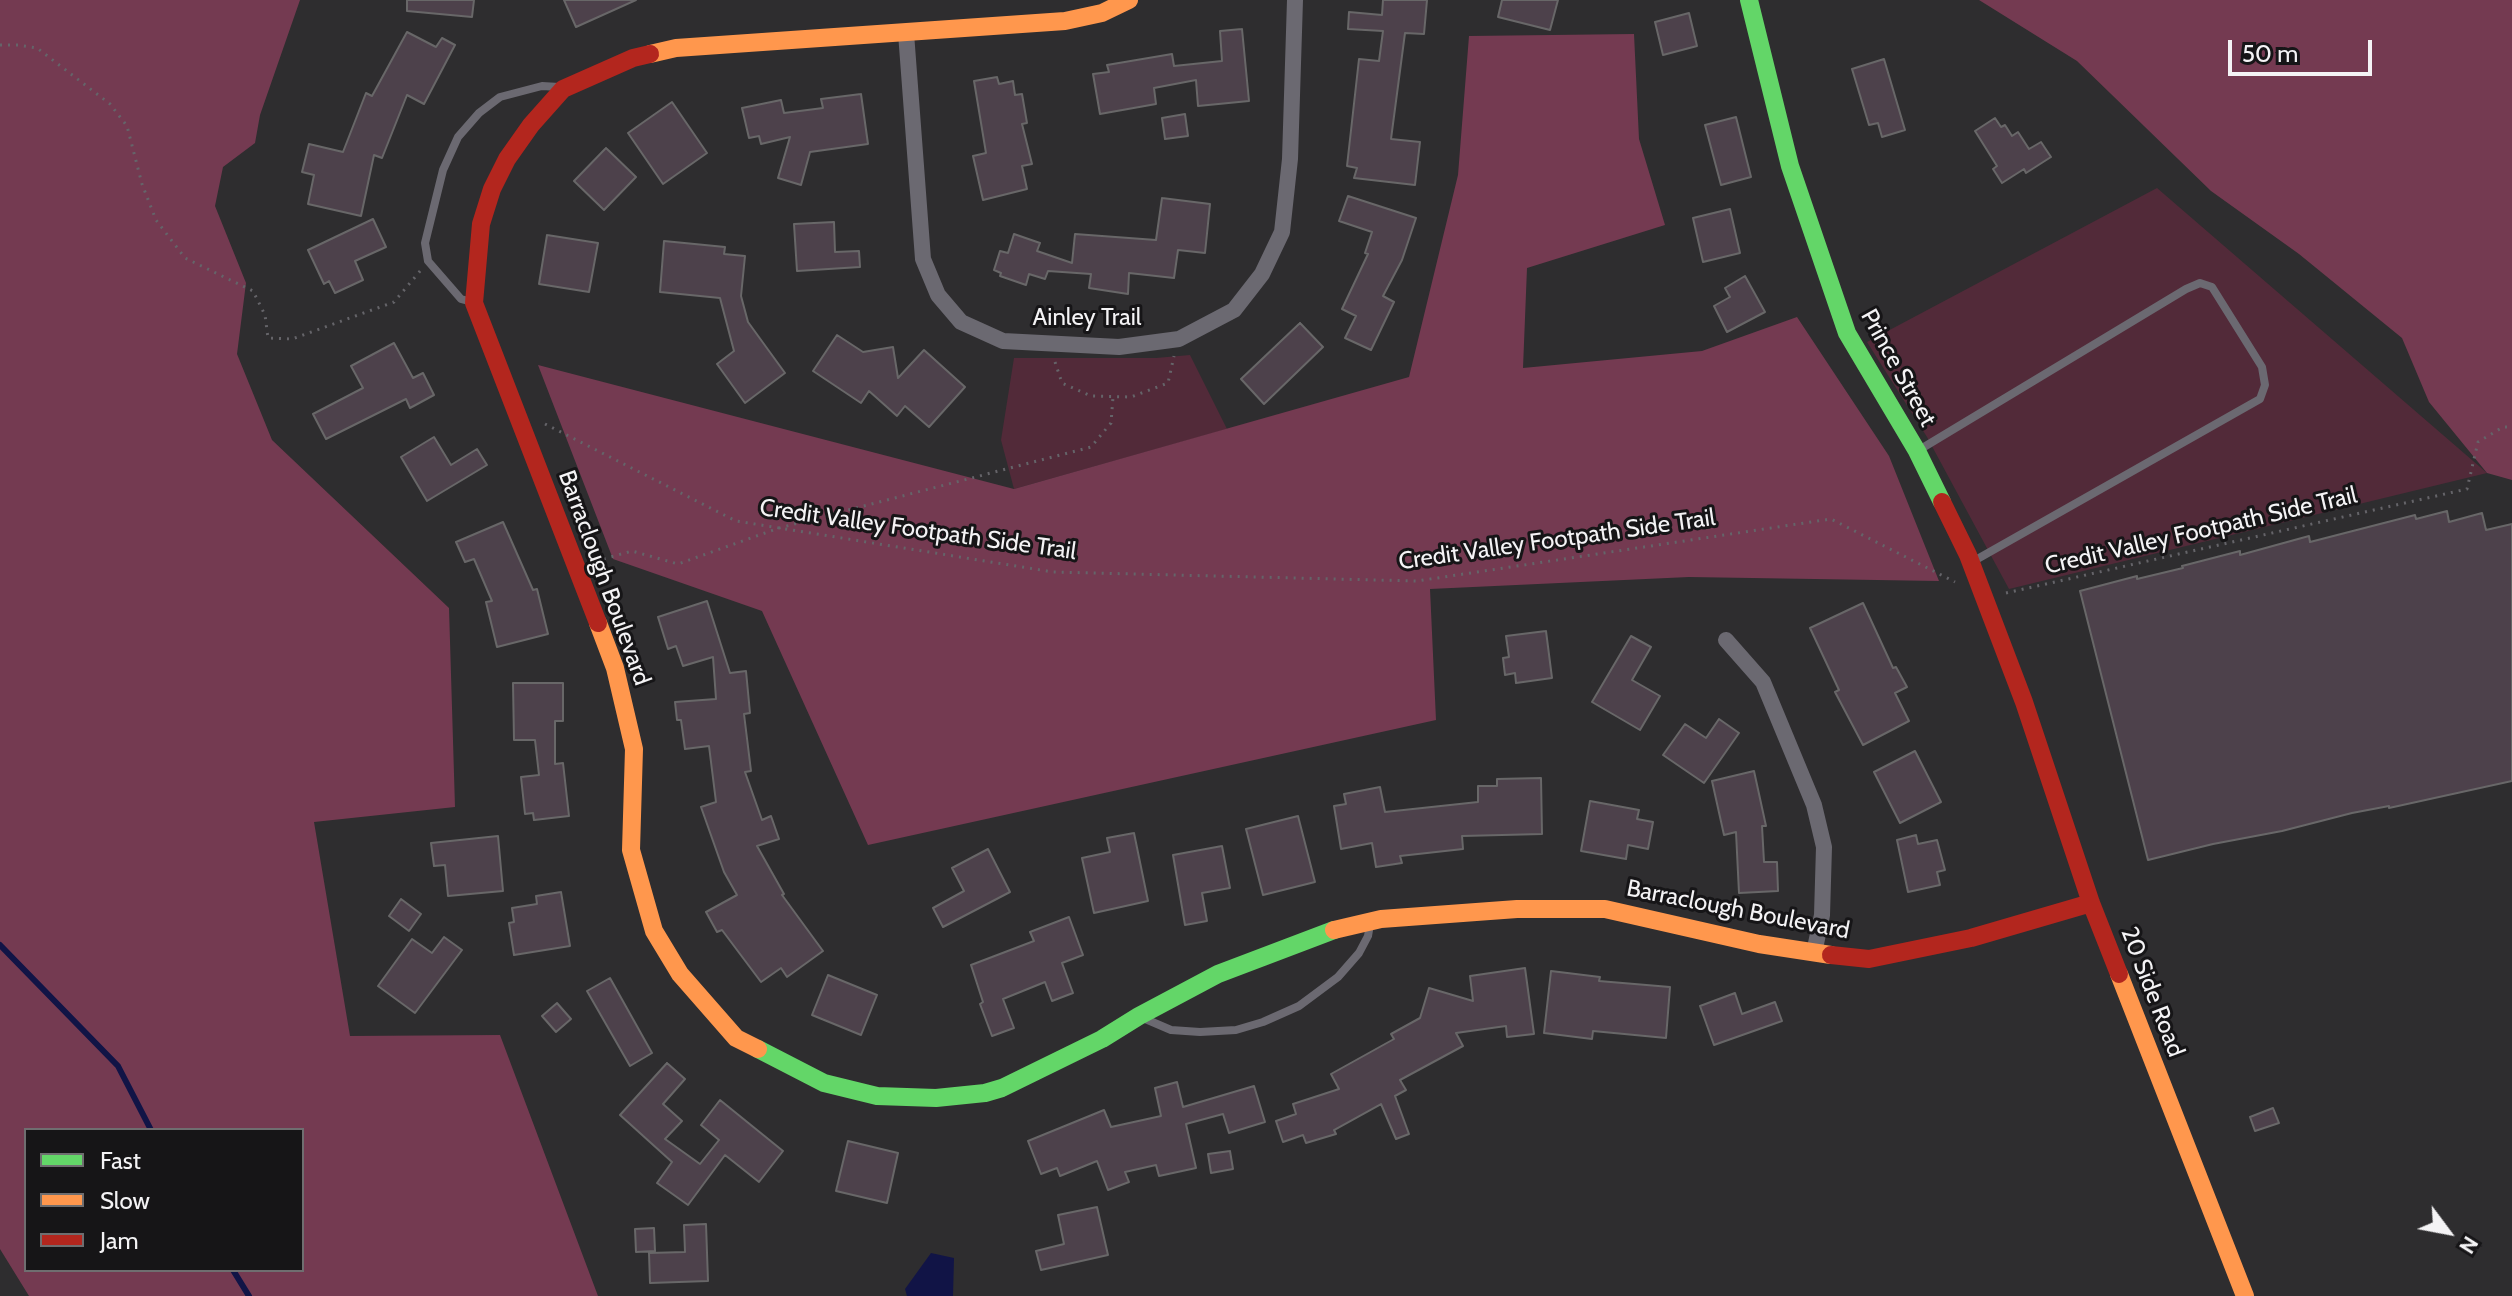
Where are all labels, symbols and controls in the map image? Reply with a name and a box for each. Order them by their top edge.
scale bar [2232,24,2376,74]
text: 50 m [2242,39,2298,68]
street label: Ainley Trail [1033,304,1141,332]
street label: Prince Street [1854,304,1942,432]
street label: Barraclough Boulevard [552,467,656,689]
street label: Credit Valley Footpath Side Trail [2042,481,2360,581]
street label: Credit Valley Footpath Side Trail [758,494,1078,566]
street label: Credit Valley Footpath Side Trail [1397,504,1717,576]
street label: Barraclough Boulevard [1624,874,1852,946]
street label: 20 Side Road [2114,923,2190,1061]
legend [24,1128,304,1272]
text: Fast [100,1146,141,1175]
text: Slow [100,1186,150,1215]
north arrow [2408,1192,2488,1272]
text: Jam [100,1226,138,1255]
text: N [2453,1231,2484,1259]

